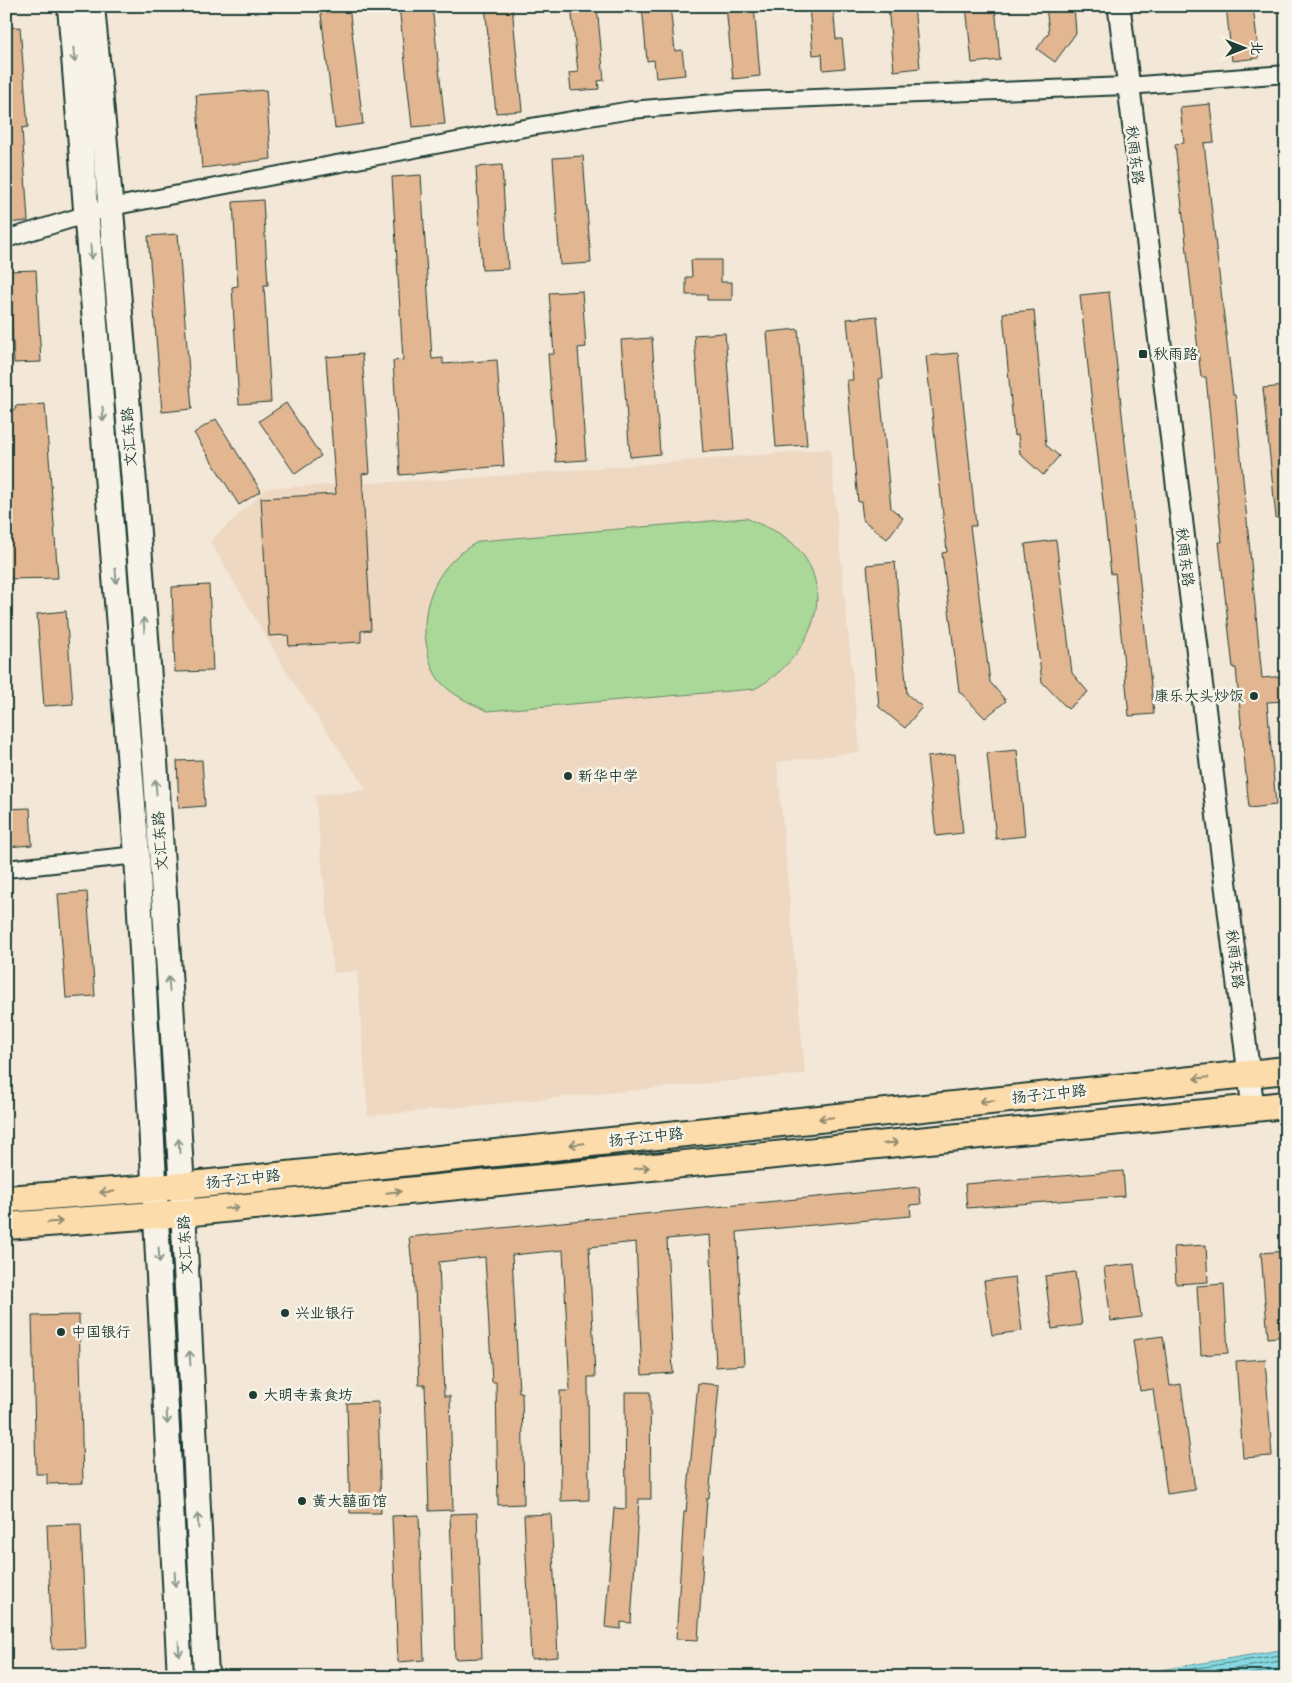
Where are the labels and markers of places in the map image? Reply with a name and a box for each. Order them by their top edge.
place label: 秋雨路 [1153,345,1198,363]
marker: 秋雨路 [1137,348,1149,360]
place label: 康乐大头炒饭 [1154,687,1244,705]
marker: 康乐大头炒饭 [1248,690,1260,702]
place label: 新华中学 [578,767,638,785]
marker: 新华中学 [562,770,574,782]
place label: 兴业银行 [295,1304,355,1322]
marker: 兴业银行 [279,1307,291,1319]
place label: 中国银行 [71,1323,131,1341]
marker: 中国银行 [55,1326,67,1338]
place label: 大明寺素食坊 [263,1386,353,1404]
marker: 大明寺素食坊 [247,1389,259,1401]
place label: 黄大囍面馆 [312,1492,387,1510]
marker: 黄大囍面馆 [296,1495,308,1507]

